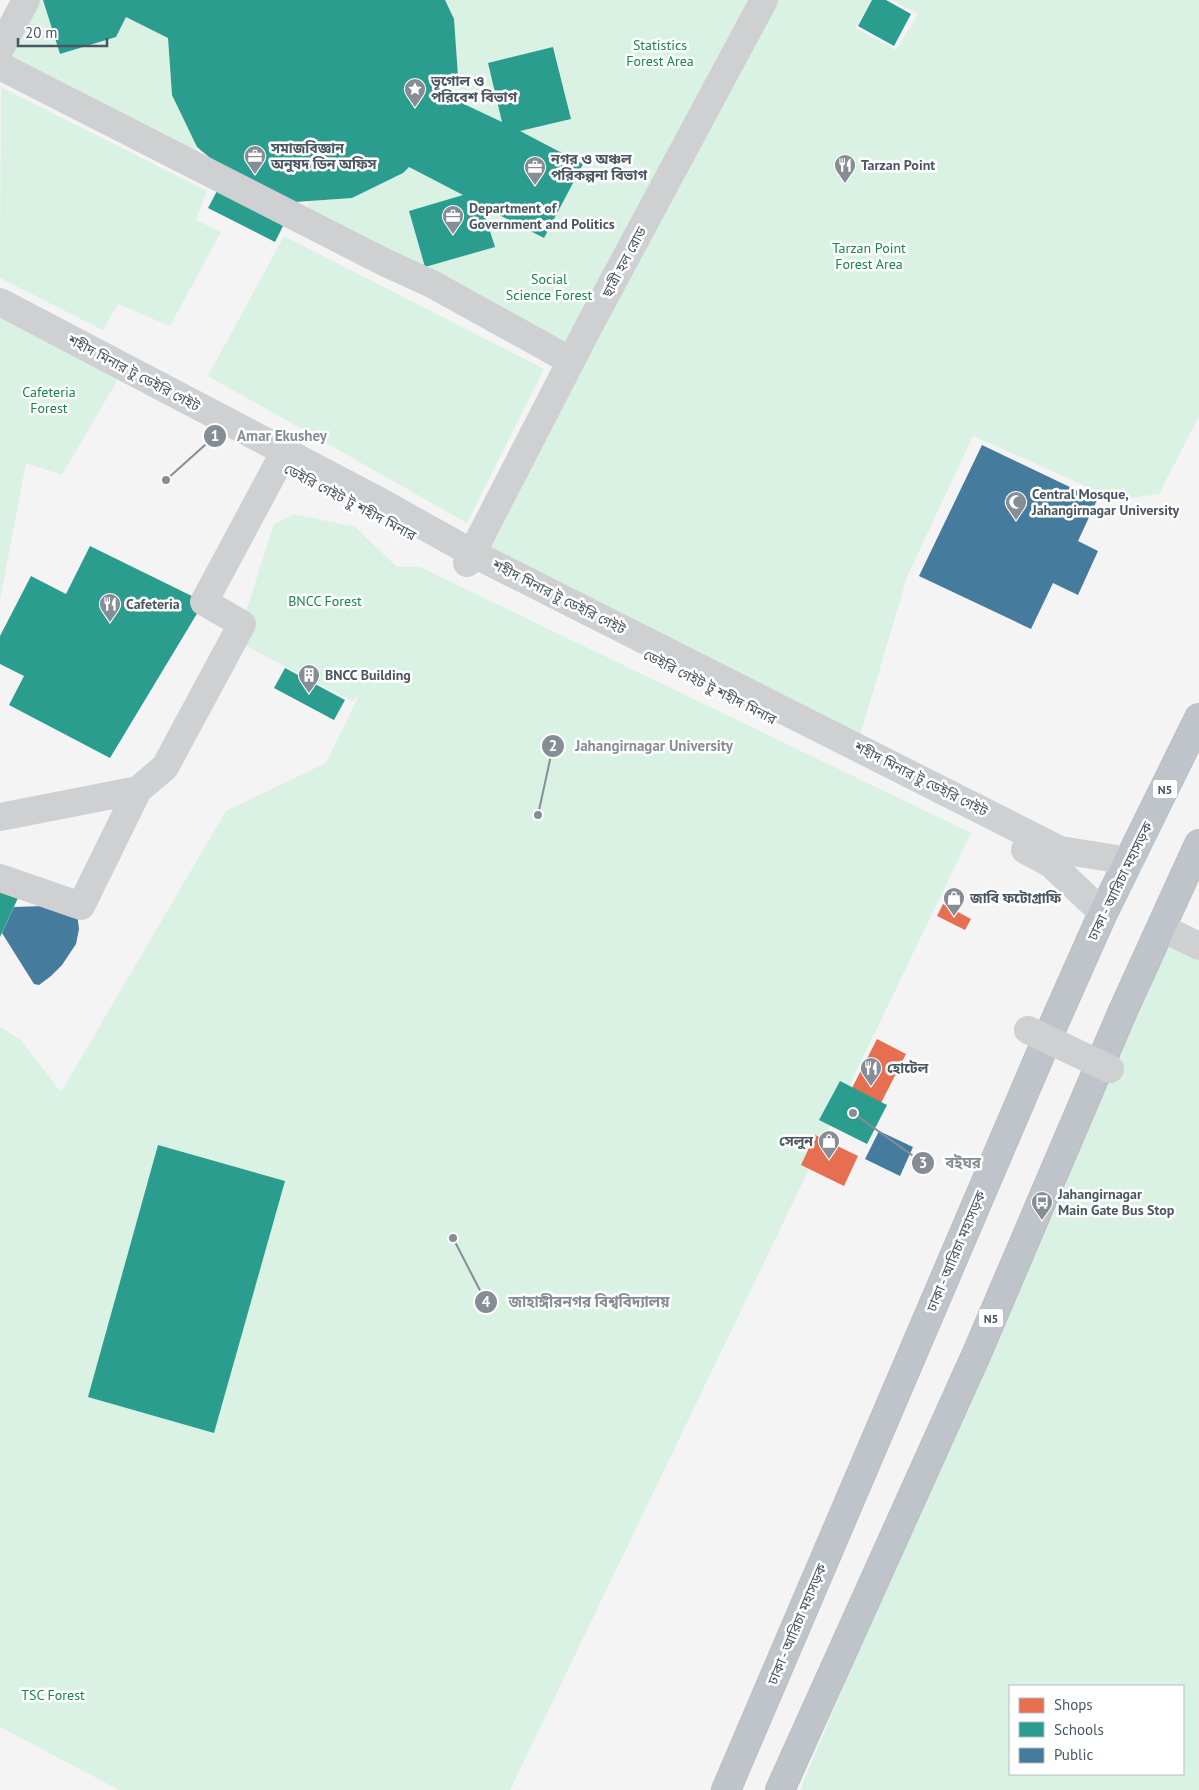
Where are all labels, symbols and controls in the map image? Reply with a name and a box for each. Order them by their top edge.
scale bar [18,15,106,47]
text: 20 m [25,23,58,42]
park label: Statistics Forest Area [626,36,694,70]
place label: ভূগোল ও পরিবেশ বিভাগ [430,72,517,106]
place icon: ভূগোল ও পরিবেশ বিভাগ [403,77,427,108]
place label: সমাজবিজ্ঞান অনুষদ ডিন অফিস [270,139,377,173]
office icon: সমাজবিজ্ঞান অনুষদ ডিন অফিস [243,144,267,175]
place label: নগর ও অঞ্চল পরিকল্পনা বিভাগ [550,150,647,184]
restaurant icon: Tarzan Point [833,153,857,184]
office icon: নগর ও অঞ্চল পরিকল্পনা বিভাগ [523,155,547,186]
place label: Tarzan Point [861,156,935,174]
place label: Department of Government and Politics [469,199,615,233]
office icon: Department of Government and Politics [441,204,465,235]
street label: ছাত্রী হল রোড [597,223,651,301]
park label: Tarzan Point Forest Area [832,239,906,273]
park label: Social Science Forest [506,270,592,304]
street label: শহীদ মিনার টু ডেইরি গেইট [64,330,203,416]
park label: Cafeteria Forest [22,383,76,417]
callout: Amar Ekushey [202,421,337,451]
text: 1 [211,426,219,445]
text: Amar Ekushey [237,426,328,445]
street label: ডেইরি গেইট টু শহীদ মিনার [281,460,420,545]
place label: Central Mosque, Jahangirnagar University [1031,485,1180,519]
mosque icon: Central Mosque, Jahangirnagar University [1004,490,1028,521]
street label: শহীদ মিনার টু ডেইরি গেইট [488,555,629,639]
restaurant icon: Cafeteria [98,592,122,623]
park label: BNCC Forest [288,592,362,610]
place label: Cafeteria [126,595,180,613]
street label: ডেইরি গেইট টু শহীদ মিনার [640,646,780,729]
building icon: BNCC Building [297,663,321,694]
place label: BNCC Building [325,666,411,684]
callout: Jahangirnagar University [540,731,743,761]
text: 2 [549,736,557,755]
text: Jahangirnagar University [574,736,734,755]
street label: শহীদ মিনার টু ডেইরি গেইট [850,737,991,821]
road number: N5 [1152,780,1178,799]
street label: ঢাকা - আরিচা মহাসড়ক [1083,818,1157,944]
shop icon: জাবি ফটোগ্রাফি [942,886,966,917]
place label: জাবি ফটোগ্রাফি [969,889,1062,907]
restaurant icon: হোটেল [859,1056,883,1087]
place label: হোটেল [887,1059,929,1077]
shop icon: সেলুন [817,1129,841,1160]
place label: সেলুন [779,1132,813,1150]
callout: বইঘর [910,1148,991,1178]
text: 3 [919,1153,927,1172]
text: বইঘর [944,1153,982,1172]
place label: Jahangirnagar Main Gate Bus Stop [1057,1185,1175,1219]
street label: ঢাকা - আরিচা মহাসড়ক [922,1187,990,1315]
bus stop icon: Jahangirnagar Main Gate Bus Stop [1030,1190,1054,1221]
callout: জাহাঙ্গীরনগর বিশ্ববিদ্যালয় [473,1287,679,1317]
text: 4 [482,1292,491,1311]
text: জাহাঙ্গীরনগর বিশ্ববিদ্যালয় [508,1292,670,1311]
road number: N5 [978,1309,1004,1328]
street label: ঢাকা - আরিচা মহাসড়ক [763,1560,831,1688]
legend [1009,1685,1184,1775]
park label: TSC Forest [21,1686,85,1704]
text: Shops [1054,1695,1093,1714]
text: Schools [1054,1720,1104,1739]
text: Public [1054,1745,1093,1764]

